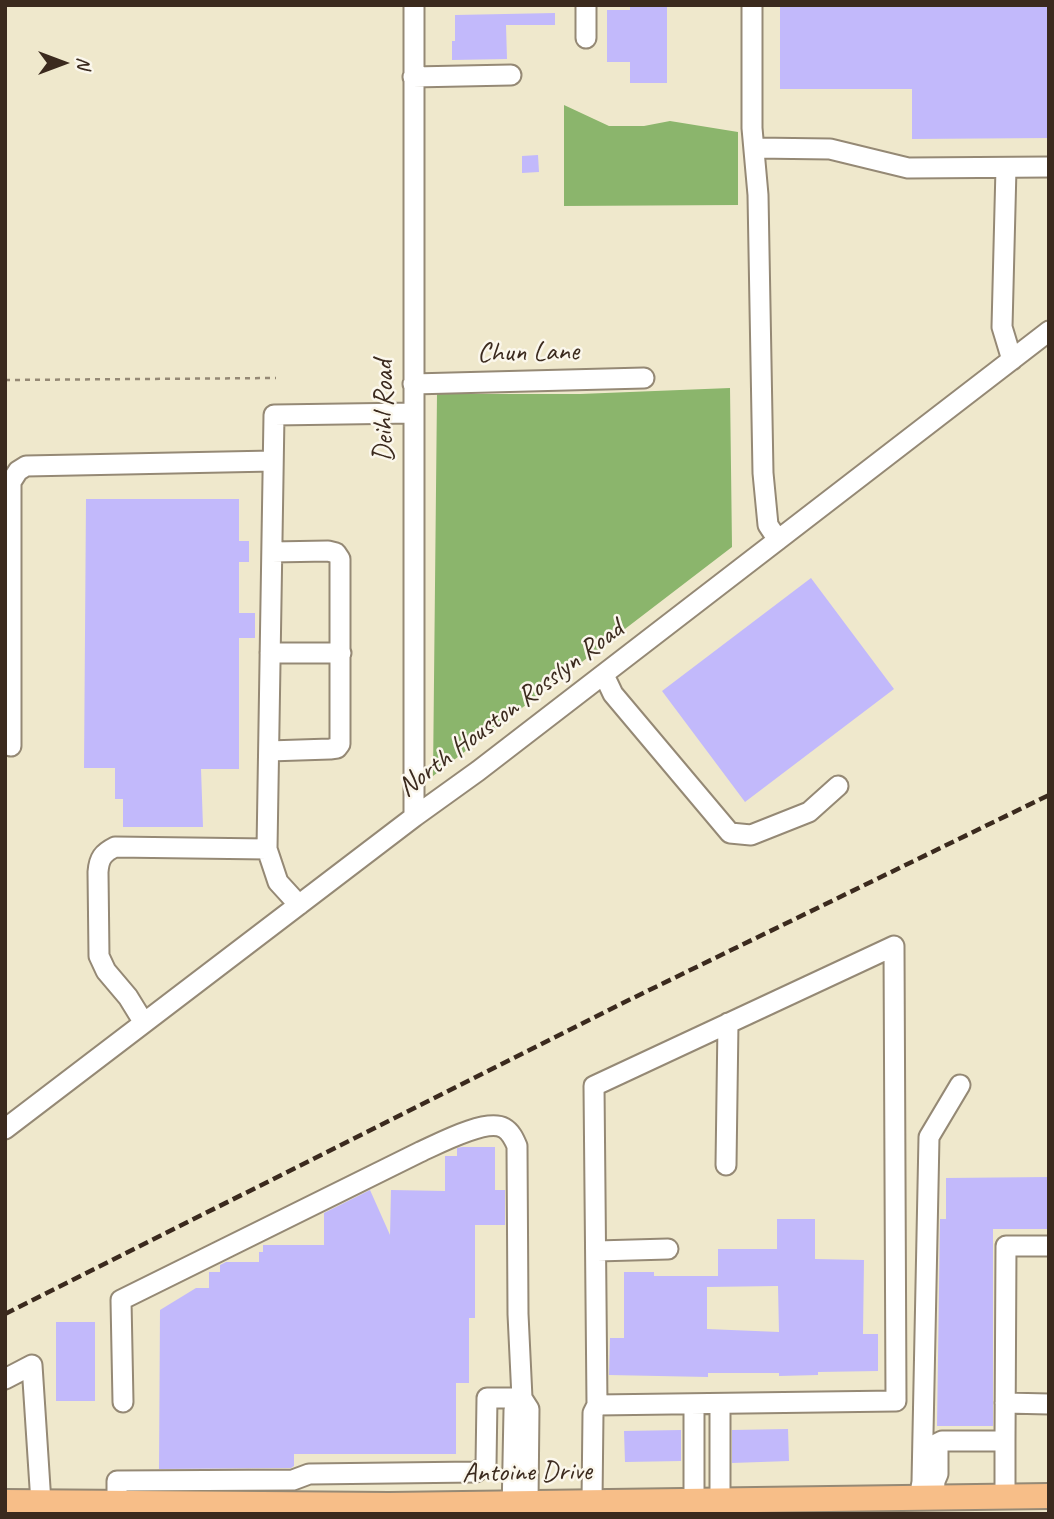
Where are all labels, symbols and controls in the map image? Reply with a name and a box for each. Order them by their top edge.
north arrow [28,28,98,98]
text: N [72,57,96,69]
street label: Chun Lane [477,335,579,371]
street label: Deihl Road [368,360,402,462]
street label: North Houston Rosslyn Road [392,613,630,805]
street label: Antoine Drive [462,1455,592,1491]

